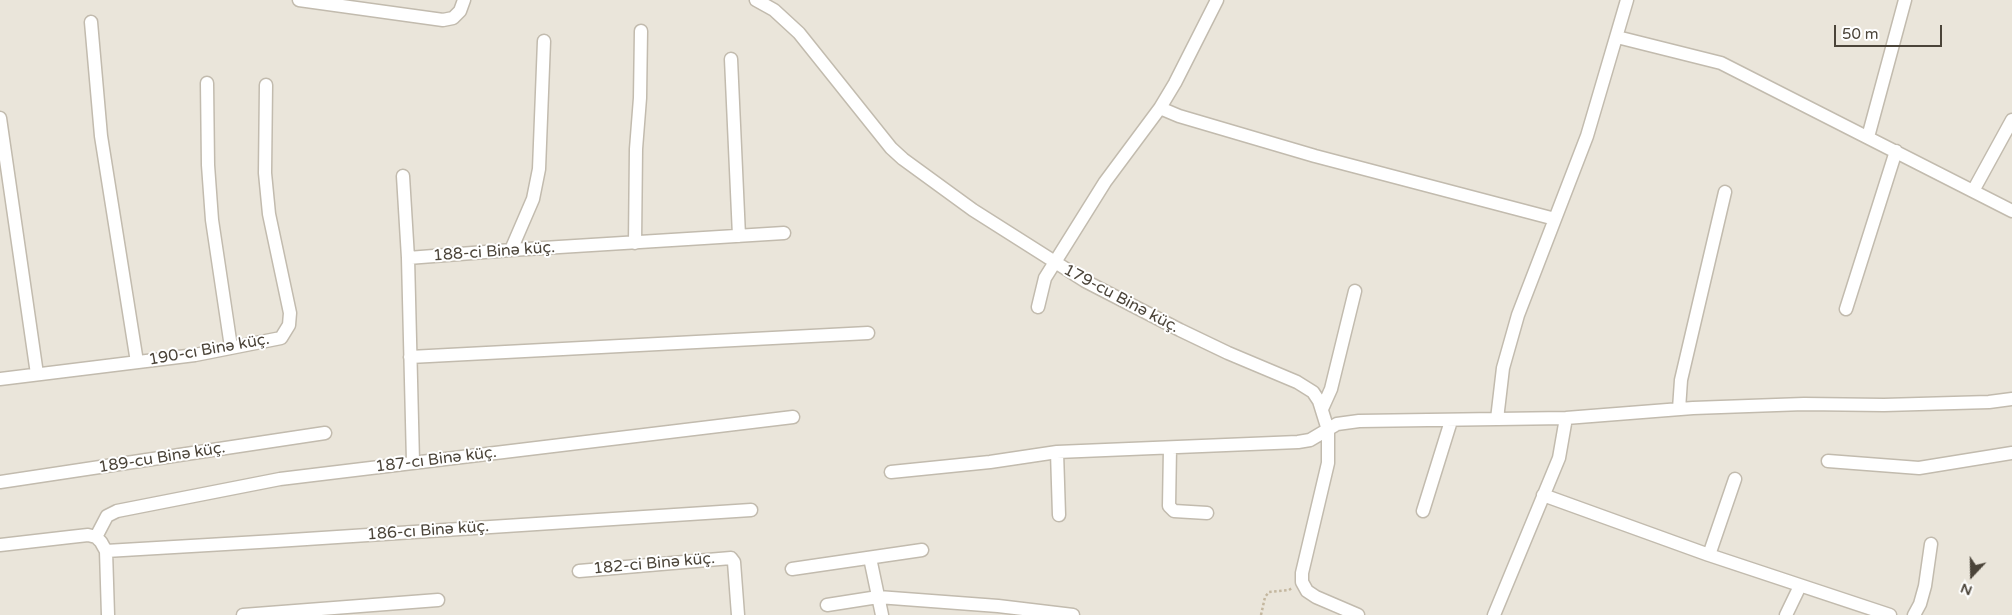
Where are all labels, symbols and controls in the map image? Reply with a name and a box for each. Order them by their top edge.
scale bar [1837,15,1944,47]
text: 50 m [1842,25,1879,43]
street label: 188-ci Binə küç. [432,238,556,266]
street label: 179-cu Binə küç. [1060,260,1182,338]
street label: 190-cı Binə küç. [147,330,271,370]
street label: 189-cu Binə küç. [97,438,227,478]
street label: 187-cı Binə küç. [374,443,498,477]
street label: 186-cı Binə küç. [366,517,490,545]
street label: 182-ci Binə küç. [592,549,716,579]
north arrow [1947,550,1997,600]
text: N [1958,580,1975,599]

